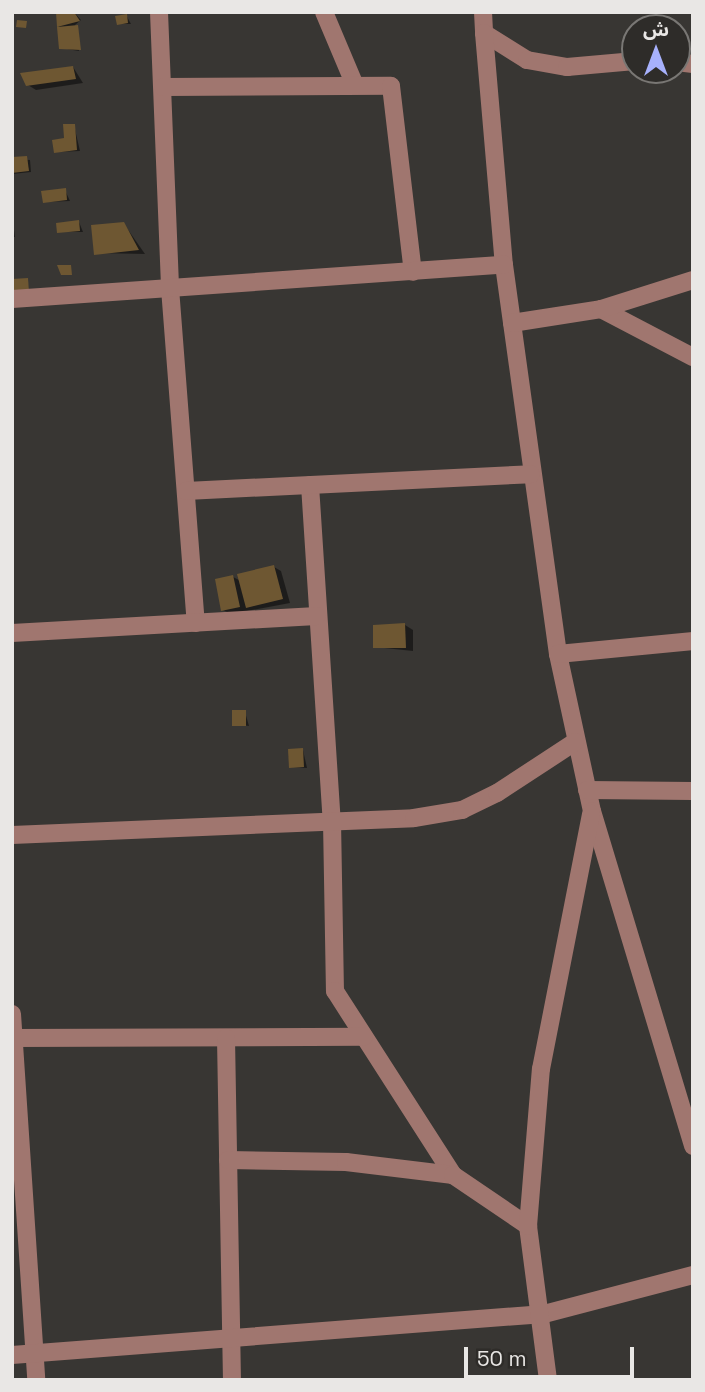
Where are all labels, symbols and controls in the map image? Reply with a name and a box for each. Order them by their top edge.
north arrow [621,14,691,84]
text: ش [643,17,669,42]
scale bar [467,1332,637,1376]
text: 50 m [477,1345,527,1372]

